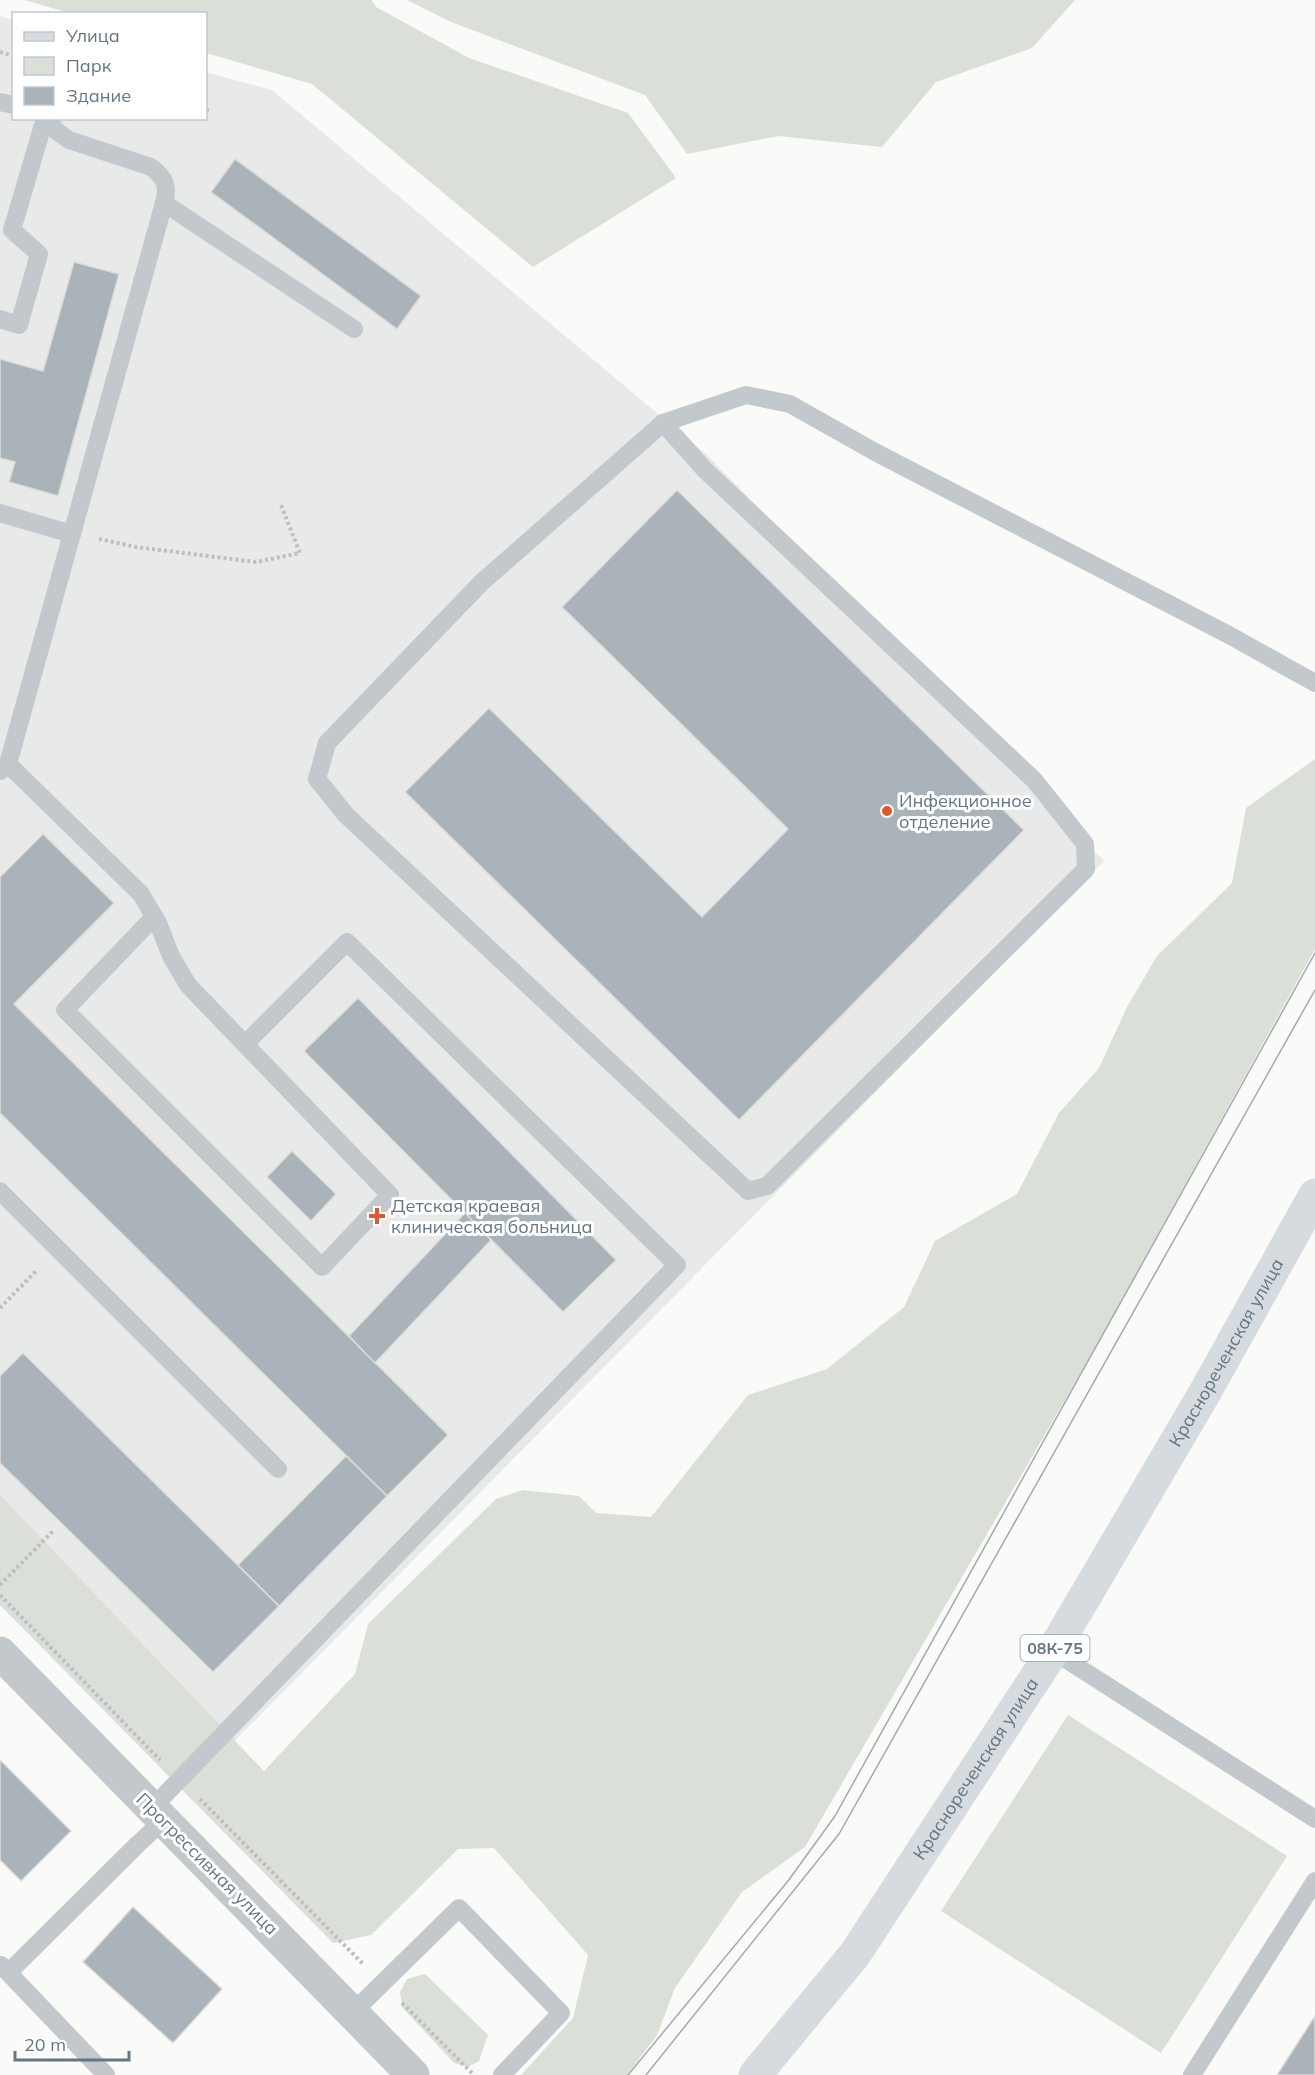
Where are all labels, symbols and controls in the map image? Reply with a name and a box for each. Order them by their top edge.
legend [12,12,207,120]
text: Улица [65,24,120,47]
text: Парк [66,54,112,77]
text: Здание [66,84,131,107]
place label: Инфекционное отделение [899,789,1032,833]
marker: Инфекционное отделение [880,804,894,818]
place label: Детская краевая клиническая больница [391,1194,593,1238]
marker: Детская краевая клиническая больница [368,1207,386,1225]
street label: Краснореченская улица [1164,1254,1288,1451]
road number: 08К-75 [1020,1635,1090,1661]
street label: Краснореченская улица [908,1673,1043,1864]
street label: Прогрессивная улица [131,1788,283,1940]
scale bar [15,2024,129,2062]
text: 20 m [24,2033,66,2056]

